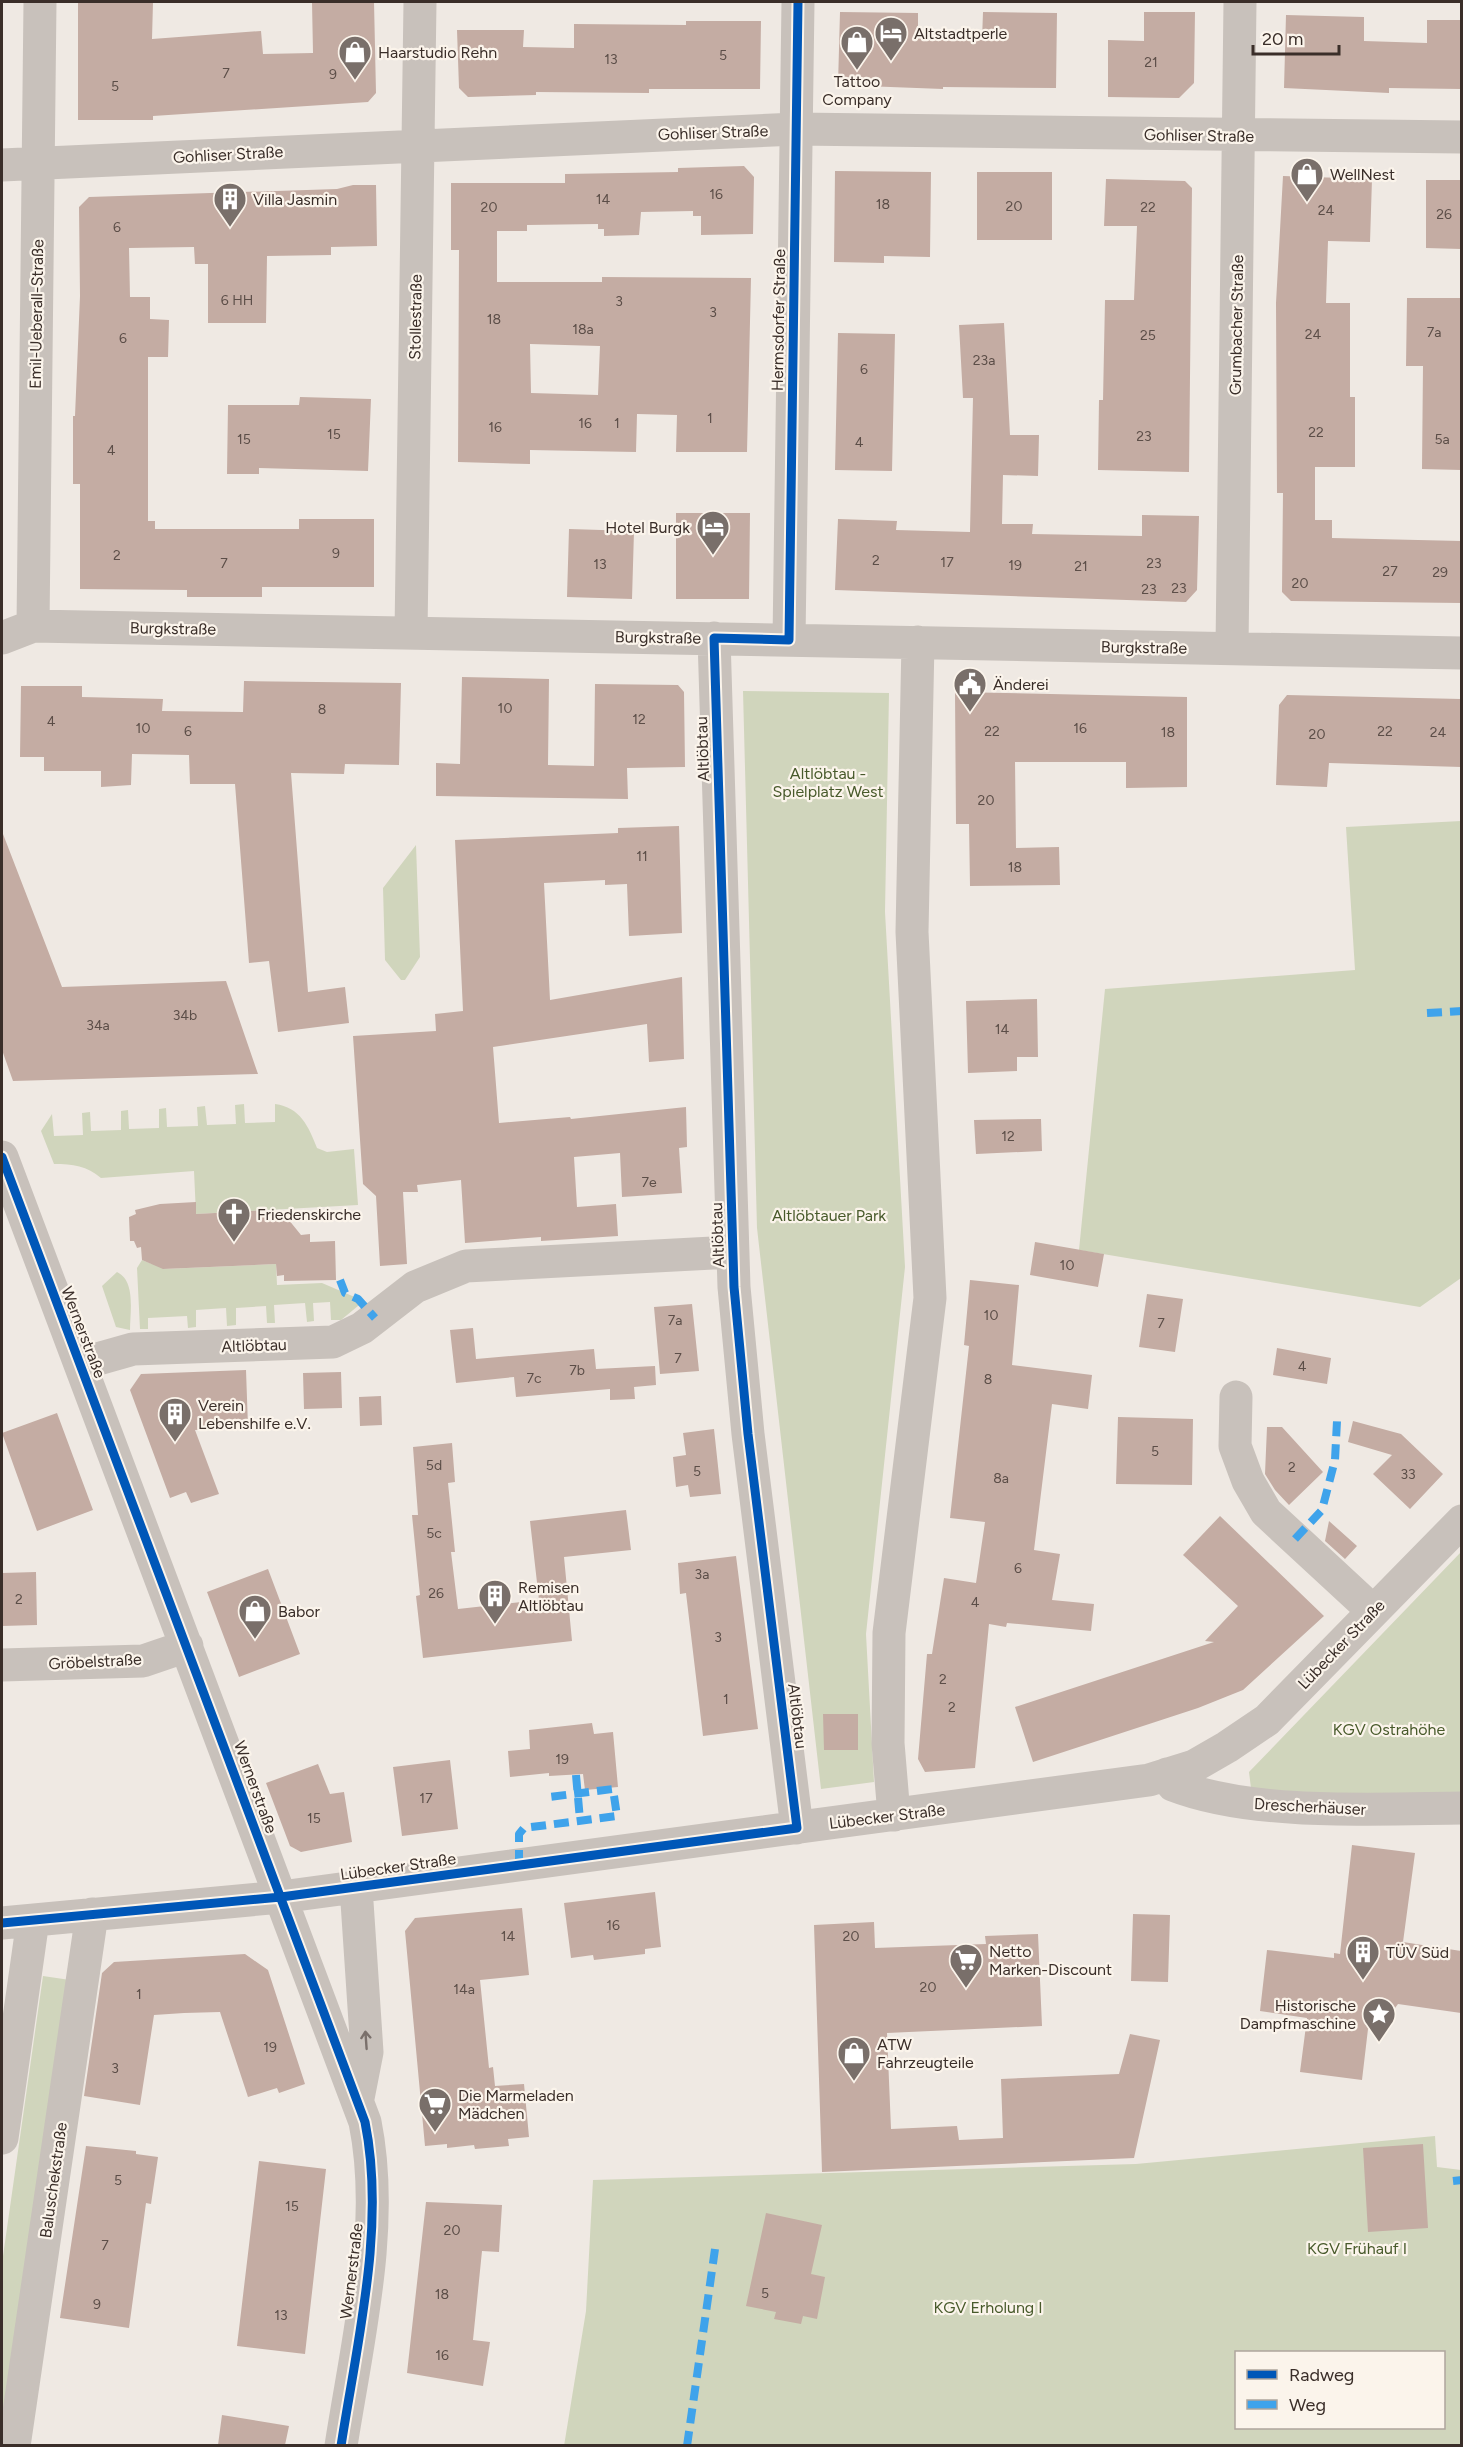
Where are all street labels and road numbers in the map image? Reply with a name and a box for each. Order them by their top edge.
street label: Gohliser Straße [658,121,769,144]
street label: Gohliser Straße [1144,125,1255,146]
street label: Gohliser Straße [172,142,284,167]
street label: Emil-Ueberall-Straße [26,239,47,389]
street label: Hermsdorfer Straße [768,248,789,391]
street label: Grumbacher Straße [1226,254,1247,395]
street label: Stollestraße [405,274,426,360]
street label: Burgkstraße [130,618,216,639]
street label: Burgkstraße [615,627,701,648]
street label: Burgkstraße [1101,637,1187,658]
street label: Altlöbtau [692,716,713,782]
street label: Altlöbtau [707,1202,728,1268]
street label: Wernerstraße [57,1284,110,1381]
street label: Altlöbtau [221,1335,287,1356]
street label: Lübecker Straße [1294,1596,1389,1693]
street label: Gröbelstraße [48,1650,142,1673]
street label: Altlöbtau [784,1682,811,1750]
street label: Wernerstraße [230,1738,281,1836]
street label: Drescherhäuser [1254,1794,1367,1819]
street label: Lübecker Straße [828,1800,946,1833]
street label: Lübecker Straße [339,1849,458,1884]
street label: Baluschekstraße [36,2121,71,2239]
street label: Wernerstraße [336,2222,367,2320]

